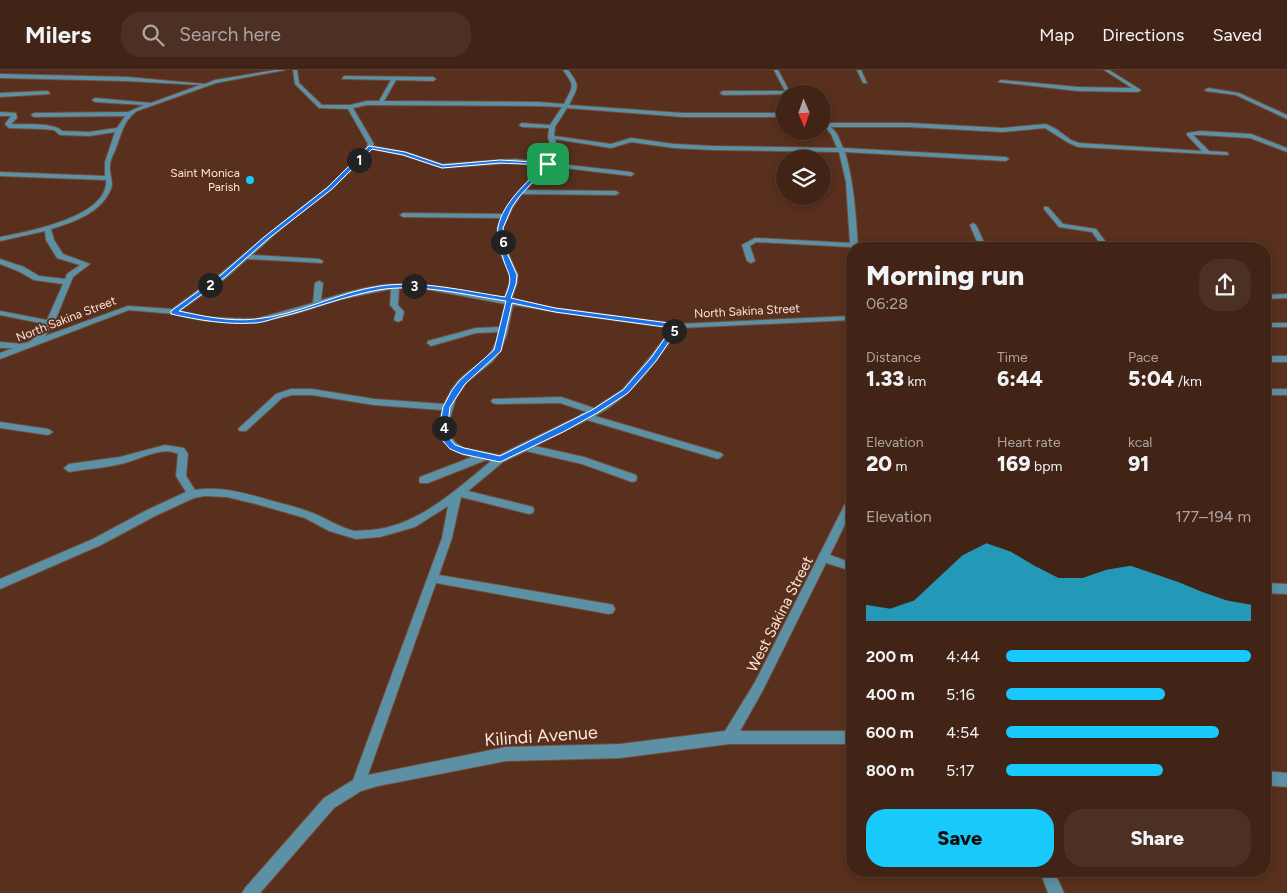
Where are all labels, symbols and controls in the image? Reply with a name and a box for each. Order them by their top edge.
search box [121,12,471,57]
text: Milers [25,20,91,49]
icon: search [139,21,167,49]
text: Search here [179,23,281,46]
text: Map [1039,24,1074,46]
text: Directions [1102,24,1184,46]
text: Saved [1212,24,1262,46]
north arrow [776,85,831,140]
map controls [776,85,831,205]
pin [527,143,569,185]
pin: 1 [346,148,372,172]
icon: arrive [534,150,562,178]
button: layers [776,150,831,205]
text: 1 [357,152,362,169]
place label: Saint Monica Parish [170,166,240,194]
marker: Saint Monica Parish [244,174,256,186]
pin: 6 [490,230,516,254]
text: 6 [499,234,508,251]
text: Morning run [866,258,1024,292]
button: share [1199,259,1251,311]
pin: 2 [198,272,222,298]
pin: 3 [402,274,426,298]
text: 2 [206,277,215,294]
text: 3 [411,278,418,295]
street label: North Sakina Street [14,293,118,345]
text: 06:28 [866,294,908,313]
street label: North Sakina Street [694,301,801,321]
pin: 5 [662,318,686,344]
text: 5 [670,323,679,340]
text: Distance [866,349,921,366]
text: Time [997,349,1028,366]
text: Pace [1128,349,1158,366]
text: 1.33 [866,366,904,391]
text: 6:44 [997,366,1043,391]
text: 5:04 [1128,366,1174,391]
text: km [904,373,926,390]
text: /km [1174,373,1202,390]
pin: 4 [432,416,456,440]
text: 4 [440,420,449,437]
text: Elevation [866,434,924,451]
text: Heart rate [997,434,1061,451]
text: kcal [1128,434,1152,451]
text: 20 [866,451,892,476]
text: 169 [997,451,1031,476]
text: 91 [1128,451,1149,476]
text: m [892,458,907,475]
text: bpm [1031,458,1062,475]
text: Elevation [866,507,932,526]
text: 177–194 m [1175,507,1251,526]
street label: West Sakina Street [743,553,817,675]
text: 200 m [866,647,914,666]
text: 4:44 [946,647,980,666]
text: 400 m [866,685,915,704]
text: 5:16 [946,685,975,704]
street label: Kilindi Avenue [484,721,598,751]
text: 600 m [866,723,914,742]
text: 4:54 [946,723,979,742]
text: 800 m [866,761,914,780]
text: 5:17 [946,761,974,780]
button: Save [866,809,1054,867]
button: Share [1064,809,1251,867]

